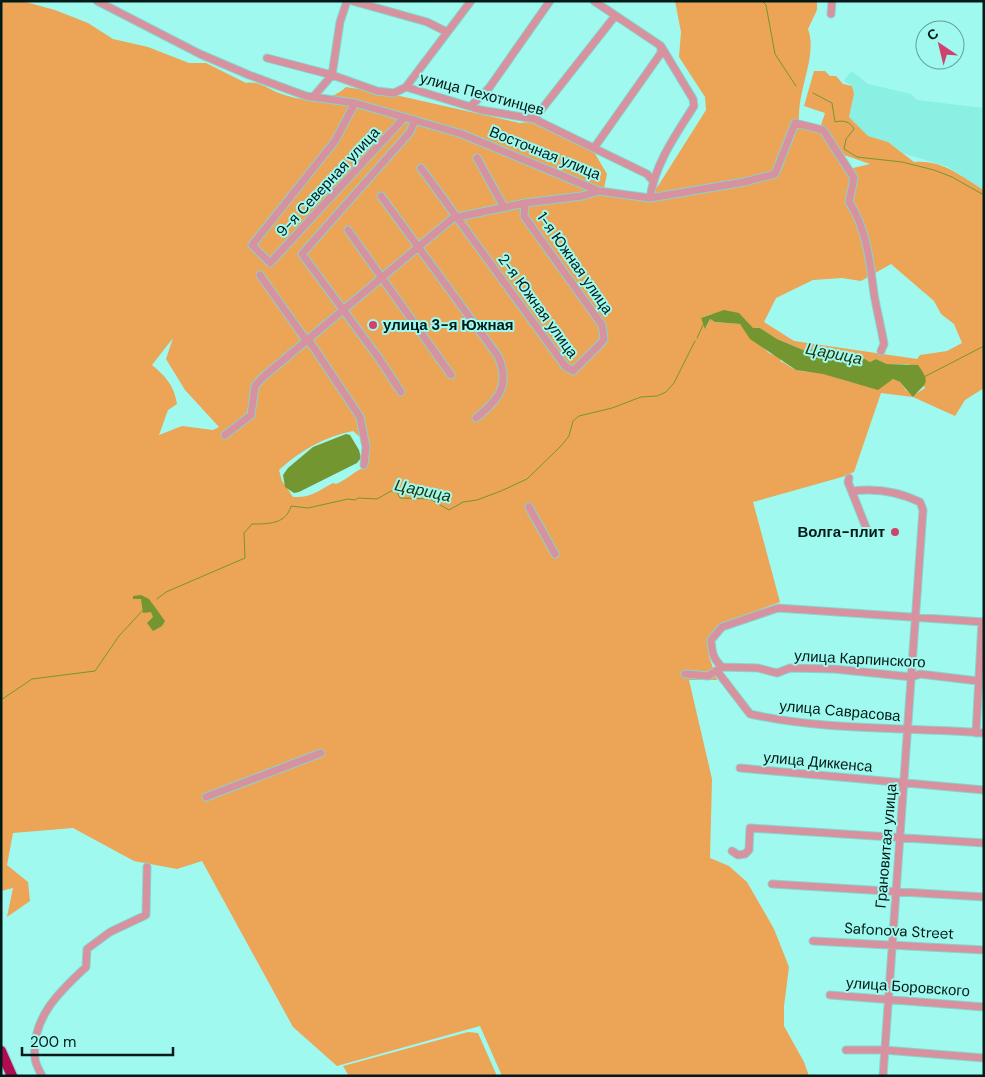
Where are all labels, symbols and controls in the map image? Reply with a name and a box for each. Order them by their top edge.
north arrow [915,20,965,70]
text: С [923,24,942,45]
street label: улица Пехотинцев [418,68,546,120]
street label: 9-я Северная улица [272,122,385,241]
street label: Восточная улица [486,122,604,185]
street label: 1-я Южная улица [532,208,618,318]
street label: 2-я Южная улица [493,250,583,363]
place label: улица 3-я Южная [383,315,514,335]
marker: улица 3-я Южная [367,319,379,331]
water label: Царица [804,338,864,369]
water label: Царица [393,474,453,507]
place label: Волга-плит [797,522,885,542]
marker: Волга-плит [889,526,901,538]
street label: улица Карпинского [794,646,926,672]
street label: улица Саврасова [779,696,902,726]
street label: улица Диккенса [763,747,874,777]
street label: Грановитая улица [871,782,901,909]
street label: Safonova Street [844,918,954,944]
street label: улица Боровского [845,973,971,1001]
scale bar [22,1024,174,1056]
text: 200 m [30,1032,76,1052]

